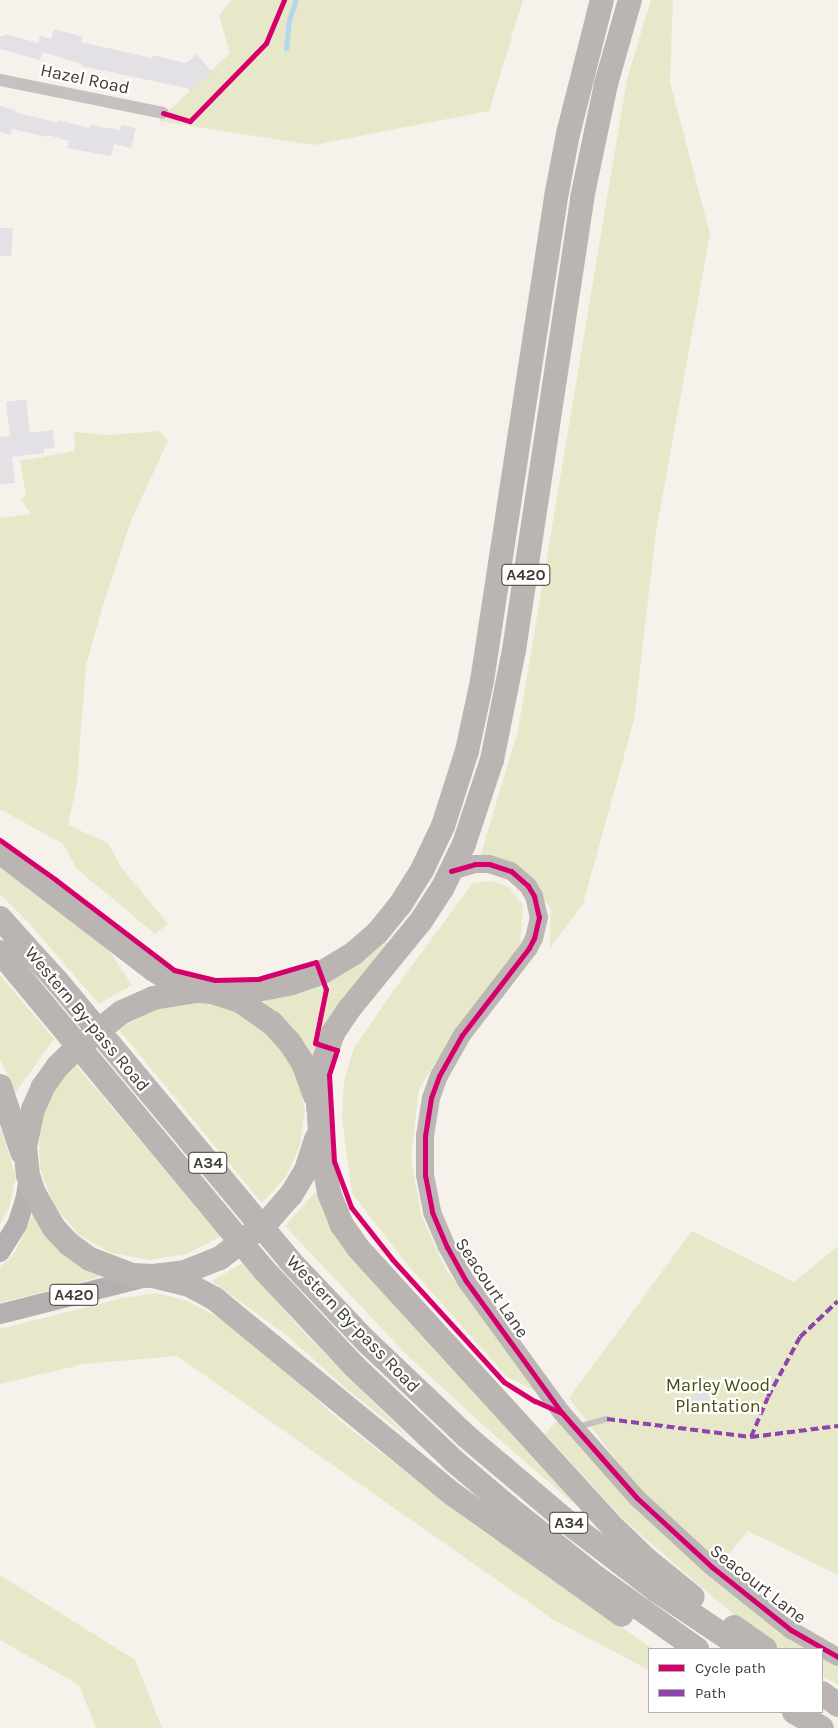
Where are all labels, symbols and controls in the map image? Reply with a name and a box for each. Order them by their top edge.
street label: Hazel Road [39,59,131,99]
road number: A420 [501,562,551,588]
street label: Western By-pass Road [20,942,154,1096]
road number: A34 [188,1150,228,1176]
street label: Seacourt Lane [451,1234,533,1342]
street label: Western By-pass Road [282,1251,424,1397]
road number: A420 [49,1282,99,1308]
park label: Marley Wood Plantation [666,1375,770,1418]
road number: A34 [549,1510,589,1536]
street label: Seacourt Lane [706,1540,810,1628]
legend [648,1648,823,1713]
text: Cycle path [695,1659,766,1677]
text: Path [695,1684,726,1702]

